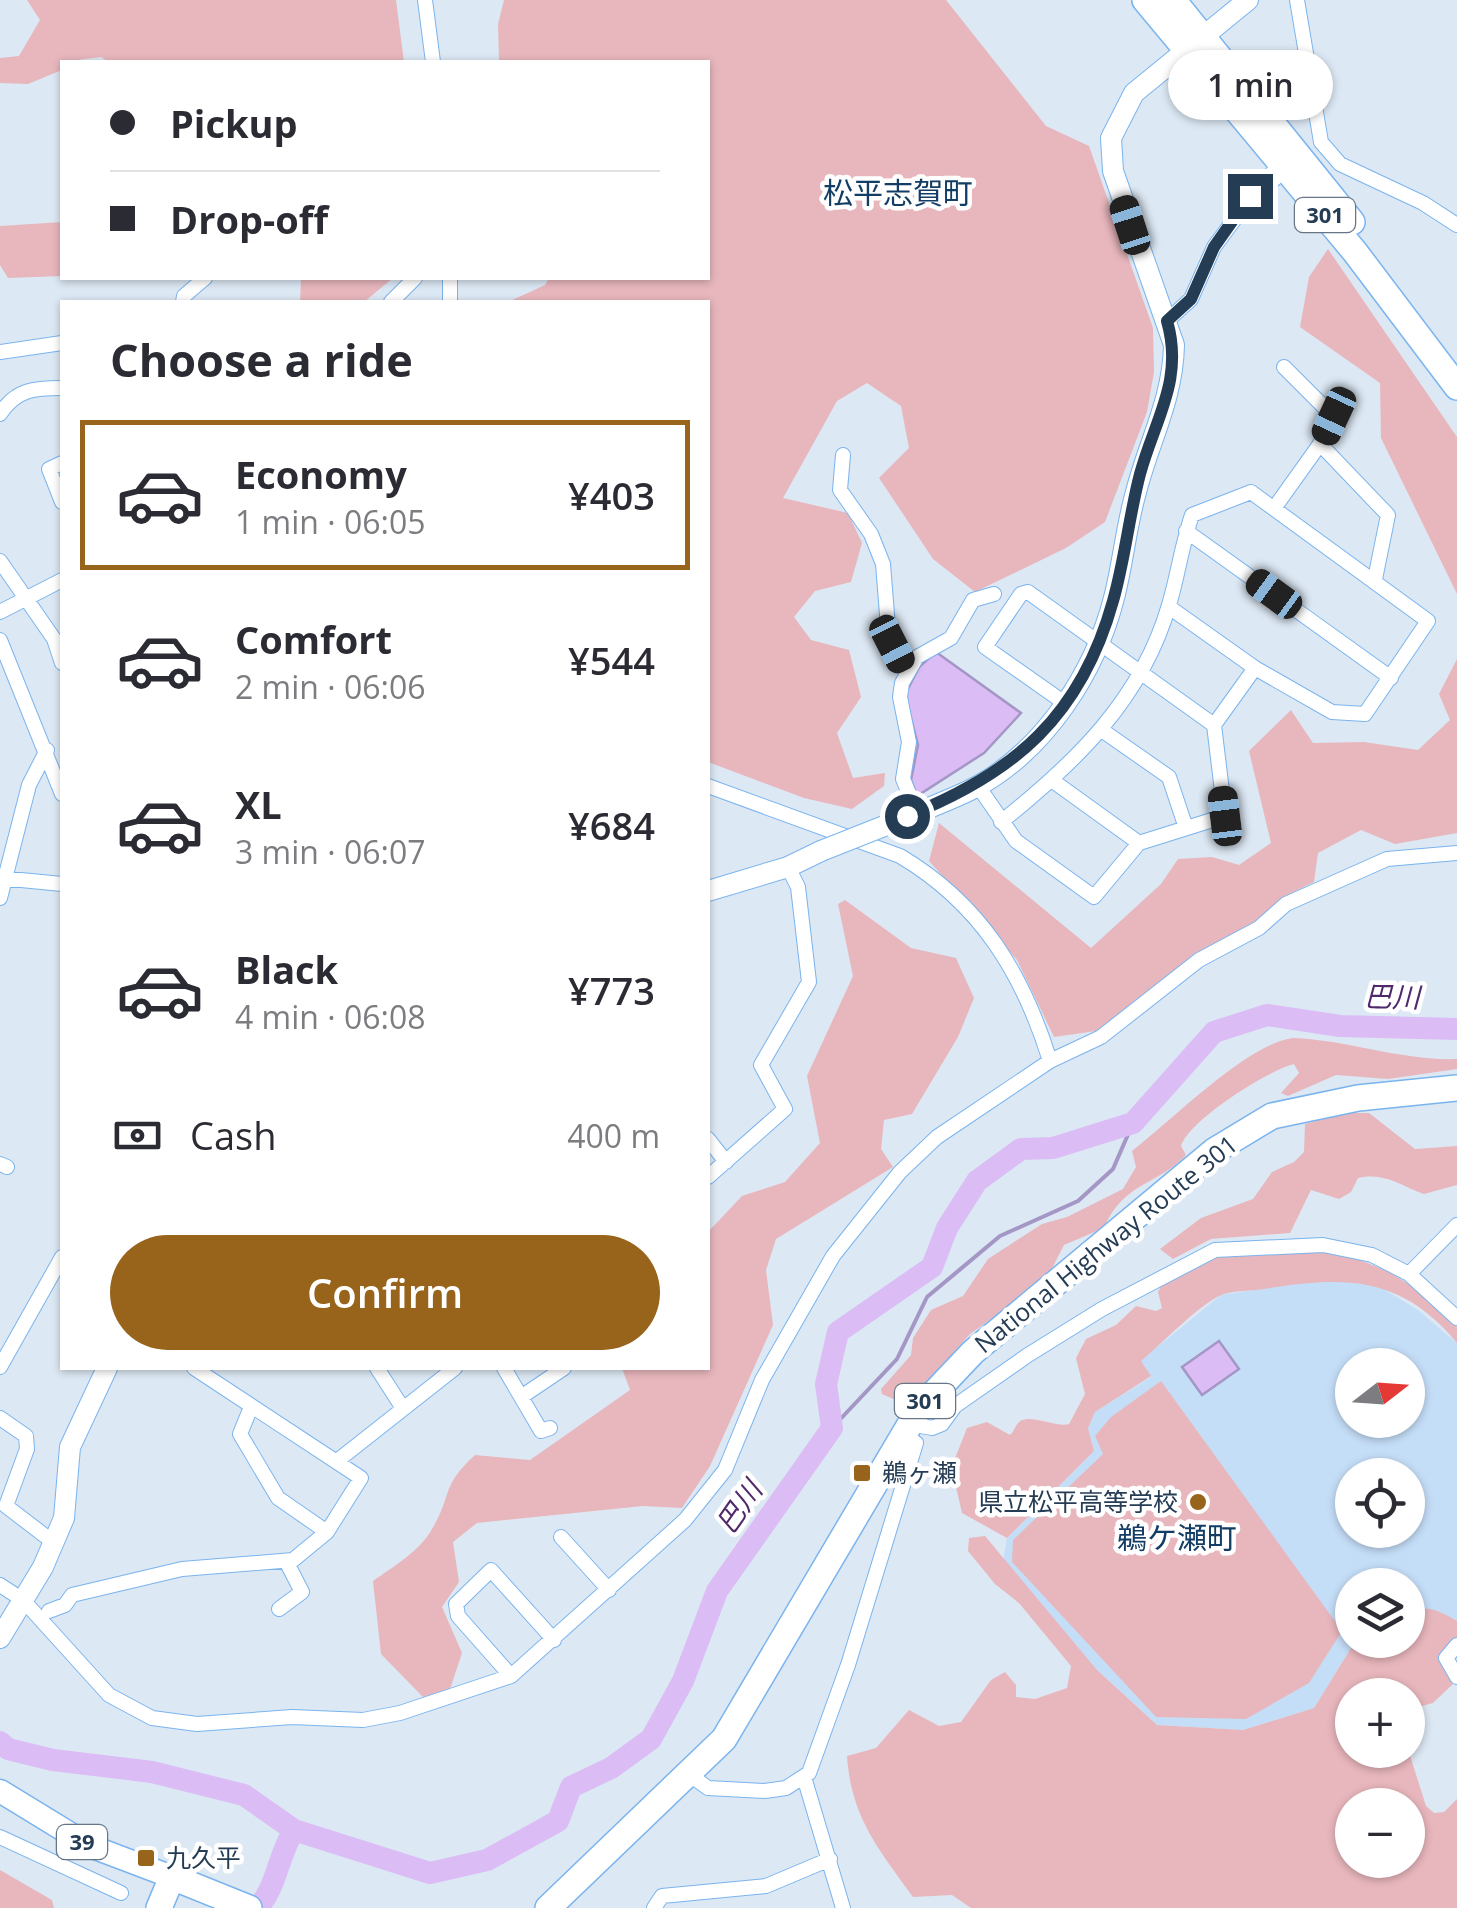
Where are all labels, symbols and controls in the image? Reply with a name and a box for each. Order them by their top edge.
callout: 1 min [1168,51,1332,121]
text: 1 min [1207,63,1294,106]
text: Pickup [170,97,298,149]
district label: 松平志賀町 [823,172,973,213]
route end [1228,174,1273,219]
car [1106,192,1154,258]
text: Drop-off [170,193,328,245]
road number: 301 [1295,198,1355,232]
text: Choose a ride [110,329,413,390]
car [1308,382,1360,450]
text: Economy [235,448,407,500]
icon: car [115,450,205,540]
text: ¥403 [568,469,655,521]
text: 1 min · 06:05 [235,500,426,543]
car [1241,564,1307,624]
car [865,610,919,678]
text: Comfort [235,613,392,665]
icon: car [115,615,205,705]
text: ¥544 [568,634,655,686]
text: 2 min · 06:06 [235,665,426,708]
text: XL [235,778,282,830]
icon: car [115,780,205,870]
car [1206,784,1244,848]
route start [885,794,930,839]
text: ¥684 [568,799,655,851]
text: 3 min · 06:07 [235,830,426,873]
text: Black [235,943,338,995]
icon: car [115,945,205,1035]
text: ¥773 [568,964,655,1016]
water label: 巴川 [1364,977,1423,1016]
text: 4 min · 06:08 [235,995,426,1038]
icon: cash [110,1108,165,1163]
text: Cash [190,1109,276,1161]
text: 400 m [567,1114,660,1157]
street label: National Highway Route 301 [967,1126,1244,1360]
button: Confirm [110,1235,660,1350]
north arrow [1335,1348,1425,1438]
map controls [1335,1348,1425,1878]
road number: 301 [895,1384,955,1418]
place label: 鵜ヶ瀬 [882,1455,957,1489]
button: locate [1335,1458,1425,1548]
marker: 鵜ヶ瀬 [851,1462,873,1484]
water label: 巴川 [707,1470,772,1540]
place label: 県立松平高等学校 [978,1484,1178,1518]
marker: 県立松平高等学校 [1187,1491,1209,1513]
district label: 鵜ケ瀬町 [1117,1517,1237,1558]
button: layers [1335,1568,1425,1658]
button: + [1335,1678,1425,1768]
button: − [1335,1788,1425,1878]
road number: 39 [57,1825,107,1859]
place label: 九久平 [166,1840,241,1874]
marker: 九久平 [135,1847,157,1869]

